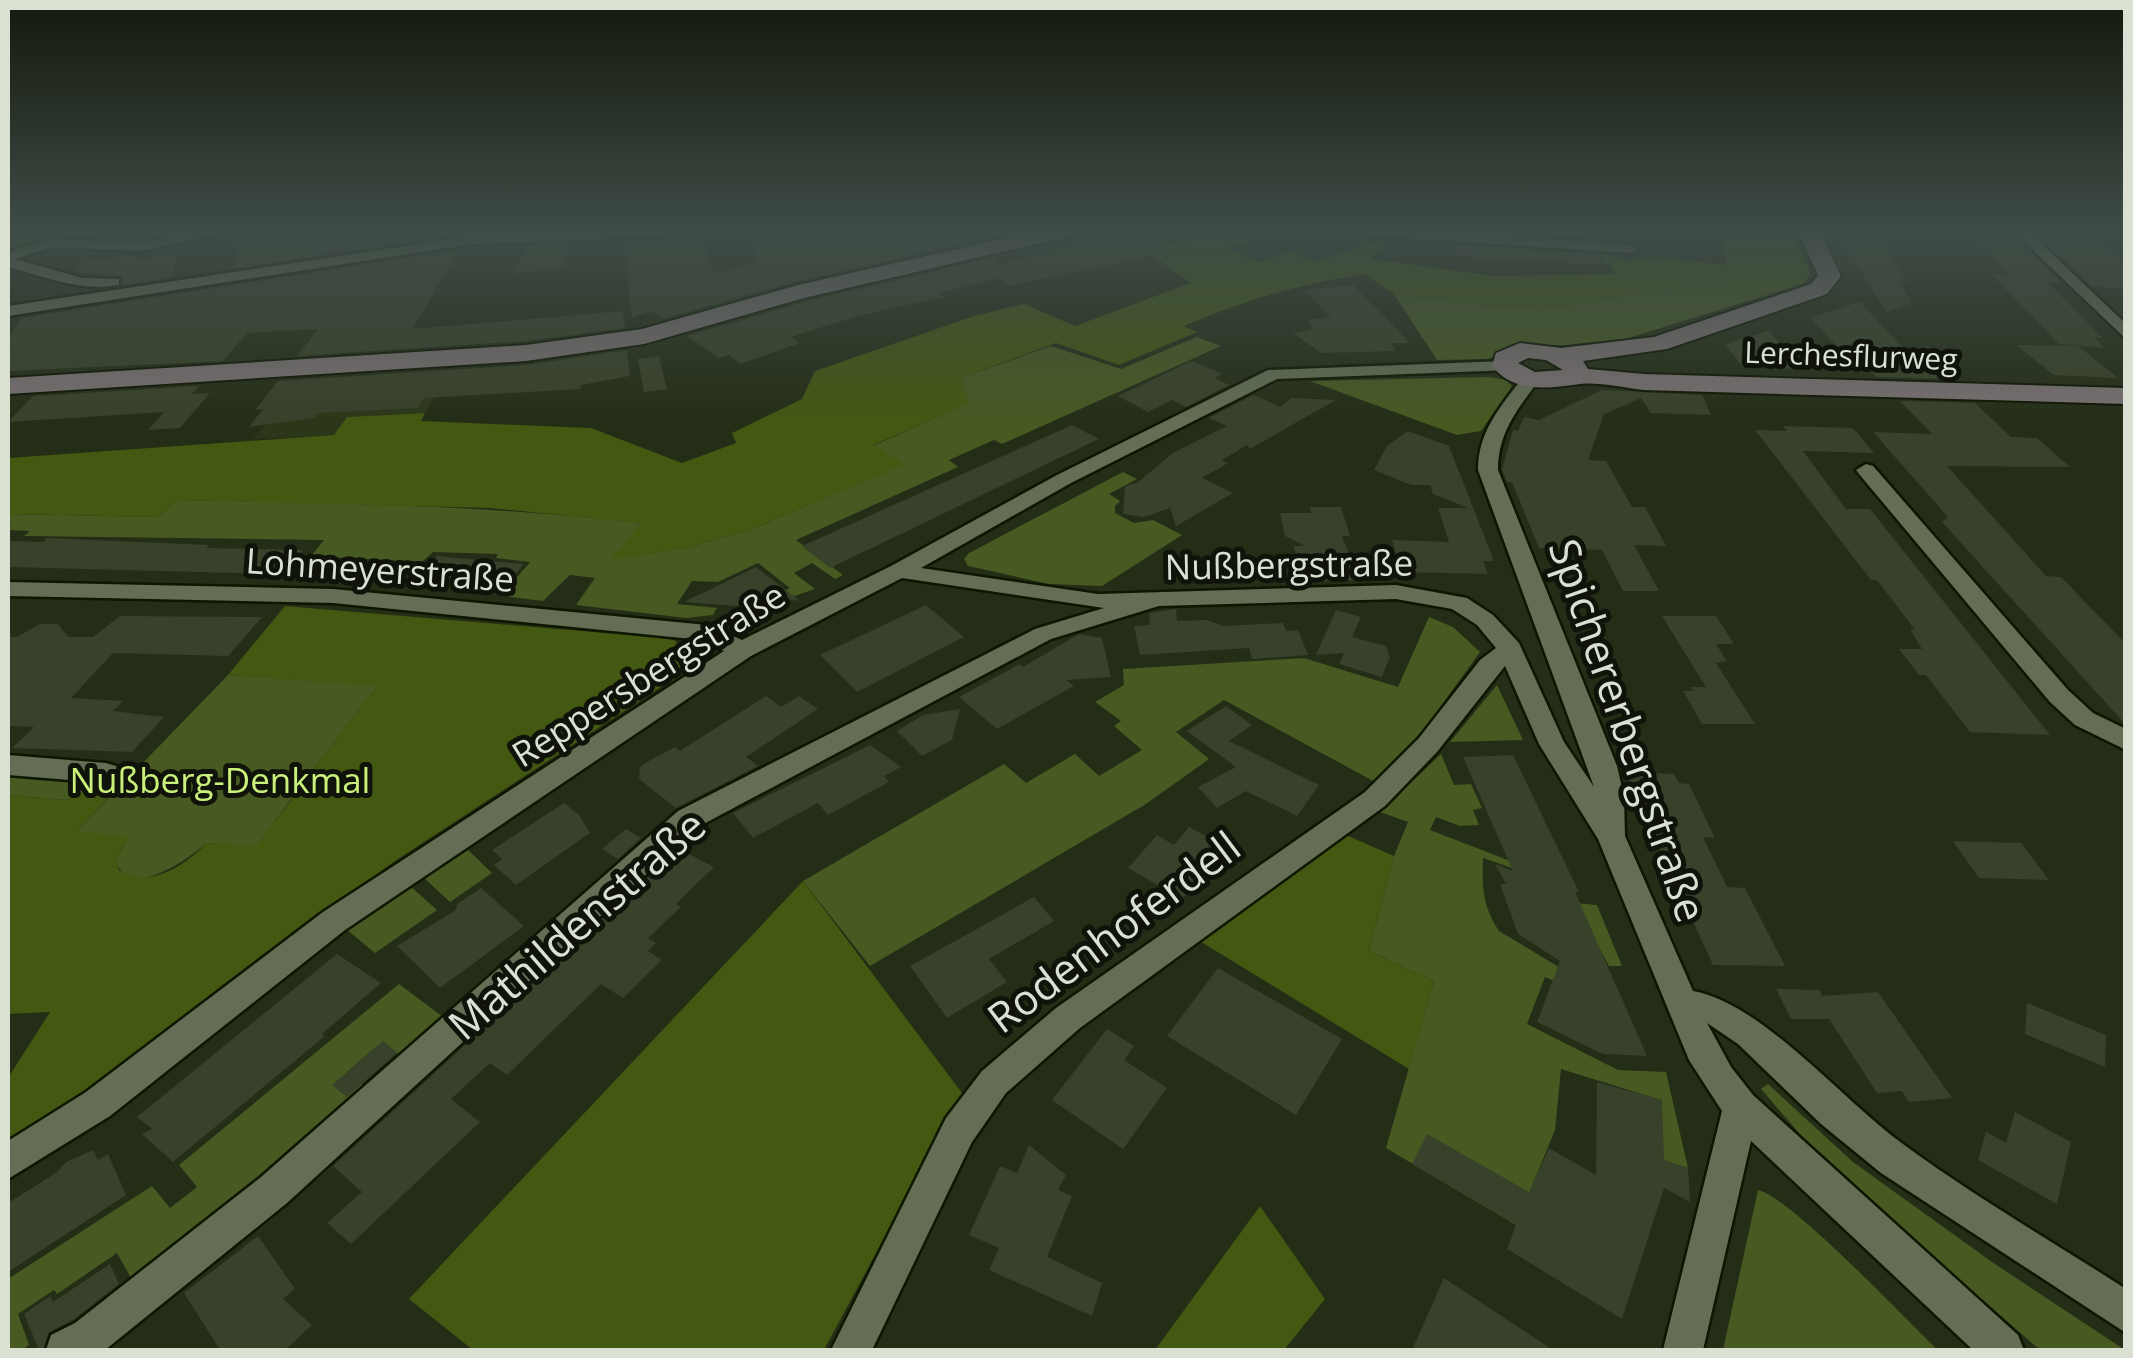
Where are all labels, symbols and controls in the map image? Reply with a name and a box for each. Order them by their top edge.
street label: Lerchesflurweg [1744,331,1958,379]
street label: Spichererbergstraße [1537,531,1721,929]
street label: Lohmeyerstraße [244,536,516,602]
street label: Nußbergstraße [1164,538,1414,590]
street label: Reppersbergstraße [503,571,793,777]
park label: Nußberg-Denkmal [70,756,370,803]
street label: Mathildenstraße [435,796,717,1052]
street label: Rodenhoferdell [975,817,1251,1045]

